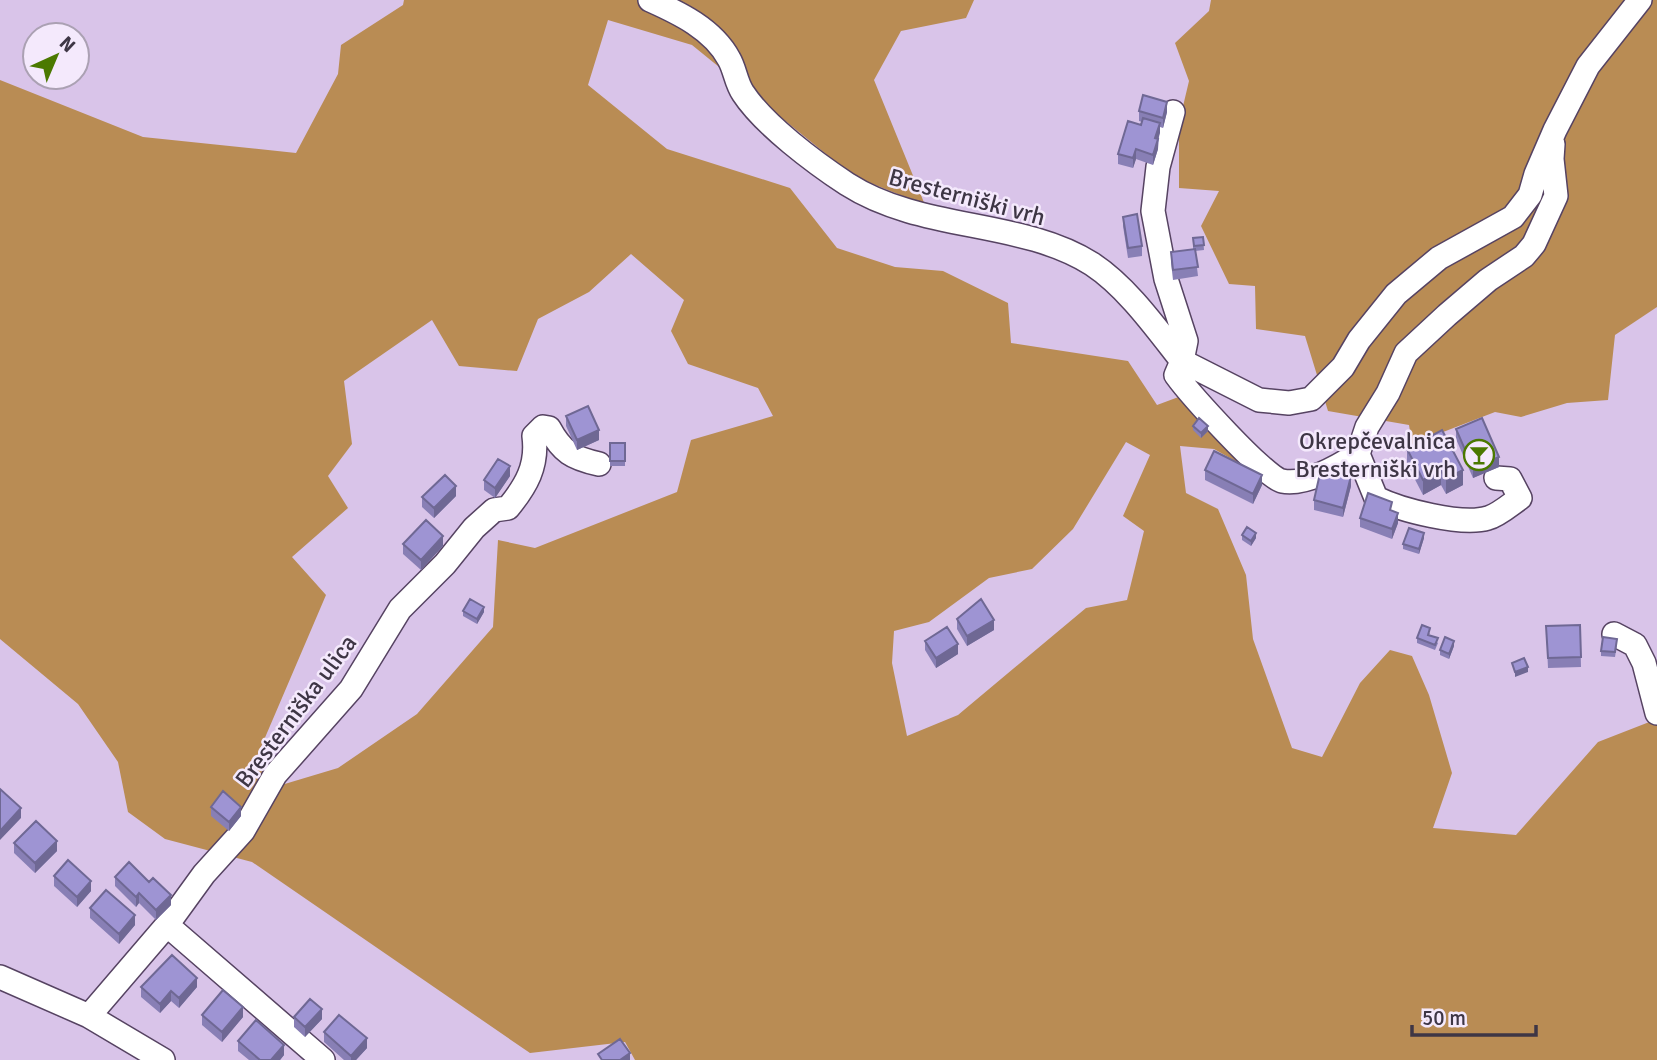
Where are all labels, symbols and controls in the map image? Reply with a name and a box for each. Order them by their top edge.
north arrow [21,21,91,91]
text: N [54,31,80,58]
street label: Bresterniški vrh [886,162,1048,232]
place label: Okrepčevalnica Bresterniški vrh [1295,426,1456,484]
bar icon: Okrepčevalnica Bresterniški vrh [1462,438,1496,472]
street label: Bresterniška ulica [229,629,363,793]
scale bar [1412,993,1536,1038]
text: 50 m [1422,1005,1466,1031]

